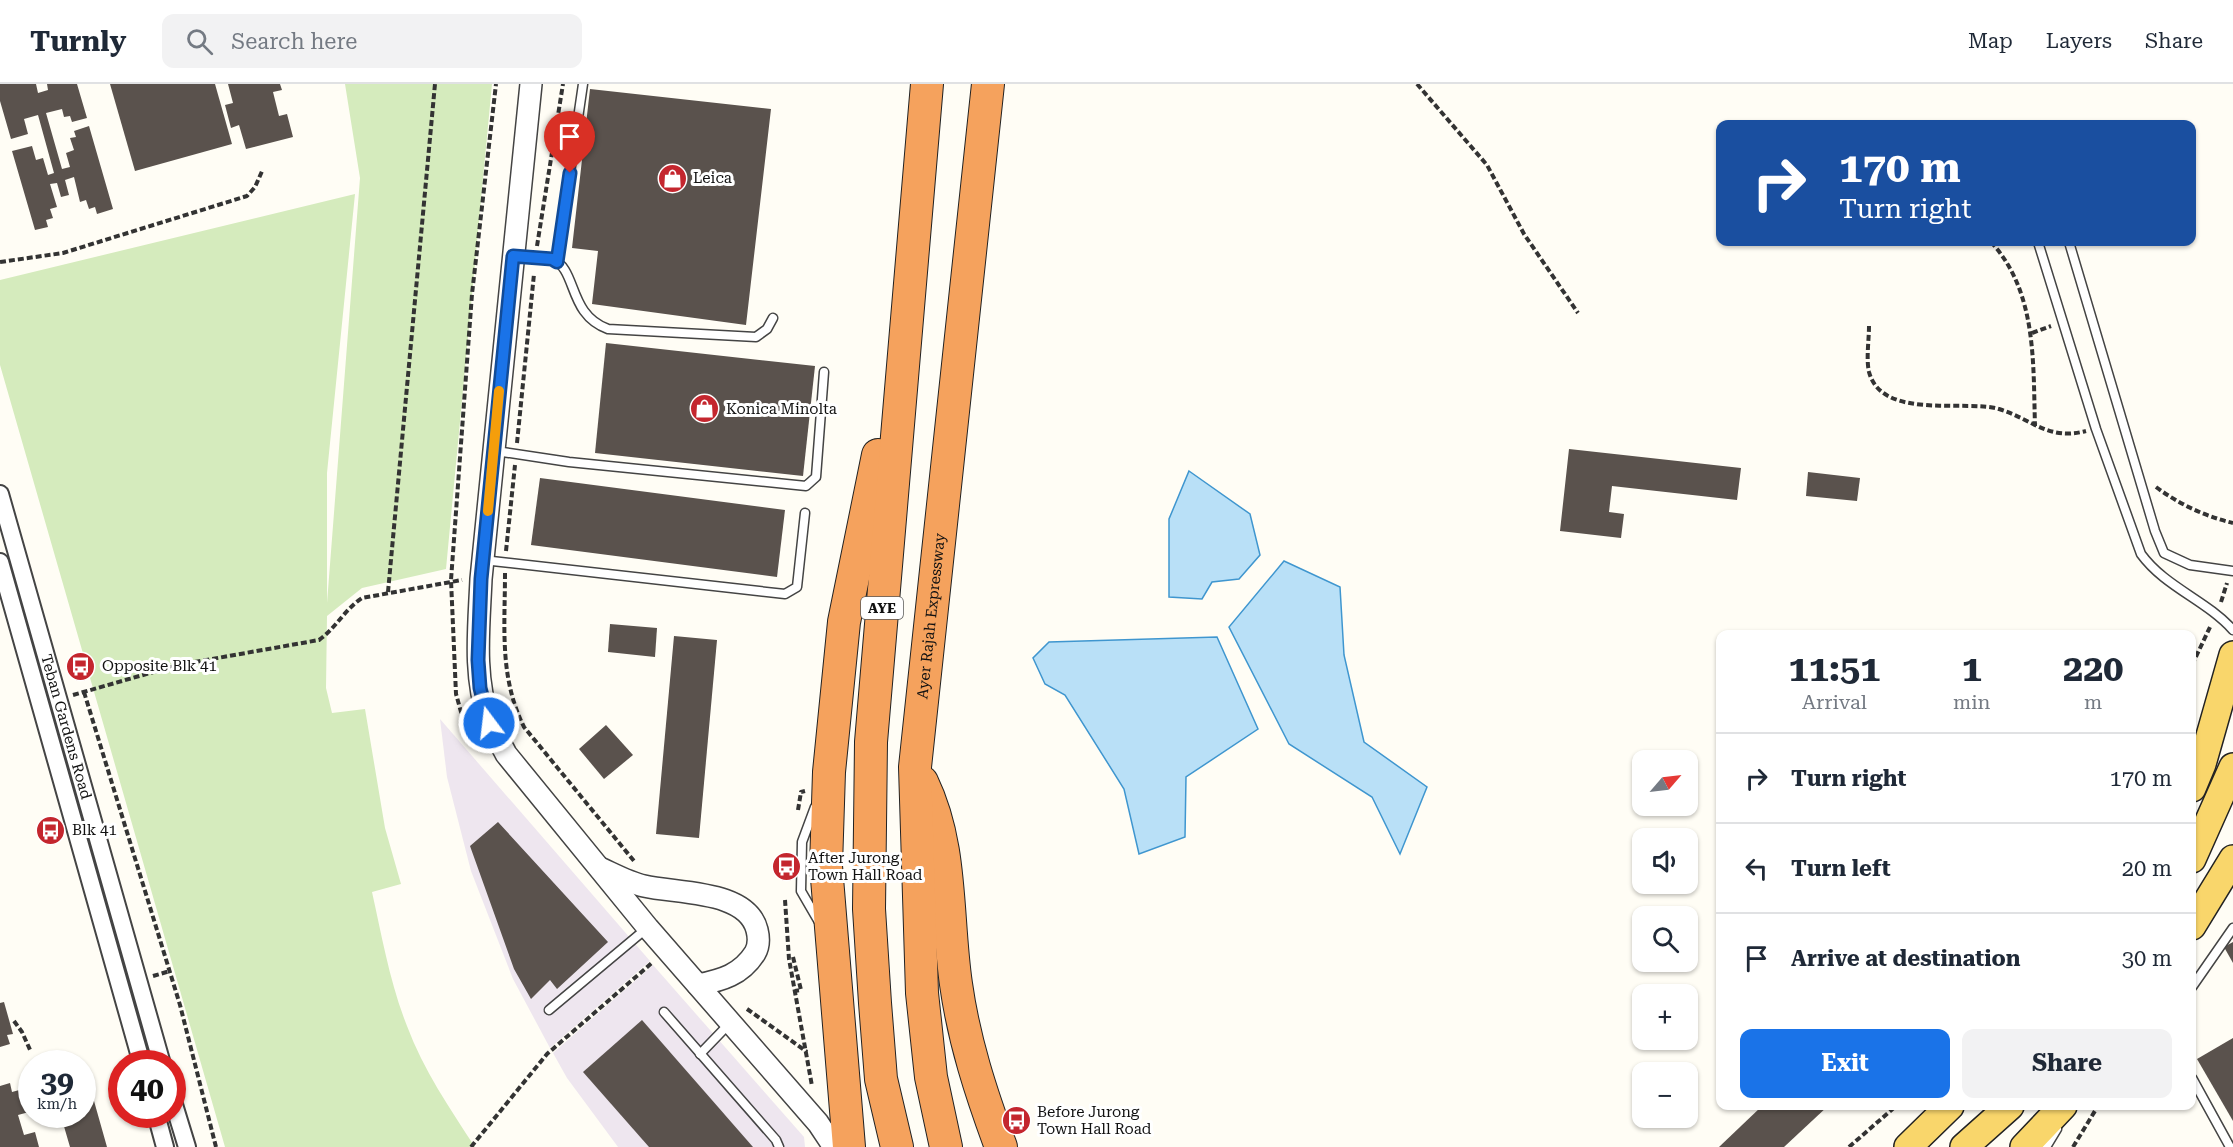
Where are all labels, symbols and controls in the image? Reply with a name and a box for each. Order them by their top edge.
search box [162,14,582,68]
text: Turnly [30,25,126,58]
icon: search [183,25,216,58]
text: Search here [231,29,357,54]
text: Map [1968,29,2013,53]
text: Layers [2046,29,2112,53]
text: Share [2145,29,2203,53]
pin [544,111,595,173]
icon: arrive [553,120,586,153]
text: 170 m [1839,143,1961,192]
icon: right [1740,144,1818,222]
shop icon: Leica [656,162,688,194]
place label: Leica [693,169,732,187]
text: Turn right [1839,193,1972,225]
shop icon: Konica Minolta [689,393,721,425]
place label: Konica Minolta [726,400,837,418]
street label: Ayer Rajah Expressway [913,532,949,700]
road number: AYE [861,597,903,619]
text: 11:51 [1789,648,1880,690]
text: 1 [1962,648,1982,690]
text: 220 [2063,648,2123,690]
bus stop icon: Opposite Blk 41 [65,650,97,682]
street label: Teban Gardens Road [37,652,95,802]
place label: Opposite Blk 41 [102,657,217,675]
text: Arrival [1802,690,1867,714]
text: min [1953,690,1990,714]
text: m [2084,690,2102,714]
position arrow [457,691,521,755]
north arrow [1632,750,1698,816]
map controls [1632,750,1698,1128]
icon: right [1740,762,1773,795]
text: Turn right [1791,766,1906,791]
text: 170 m [2109,766,2172,791]
bus stop icon: Blk 41 [35,814,67,846]
place label: Blk 41 [72,821,117,839]
button: sound [1632,828,1698,894]
place label: After Jurong Town Hall Road [808,849,923,884]
bus stop icon: After Jurong Town Hall Road [771,851,803,883]
icon: left [1740,852,1773,885]
text: Turn left [1791,856,1891,881]
text: 20 m [2122,856,2172,881]
button: search [1632,906,1698,972]
icon: arrive [1740,942,1773,975]
text: Arrive at destination [1791,946,2020,971]
text: 30 m [2122,946,2172,971]
button: + [1632,984,1698,1050]
button: Exit [1740,1029,1950,1098]
button: Share [1962,1029,2172,1098]
speed limit sign: 40 [108,1050,186,1128]
button: − [1632,1062,1698,1128]
text: 39 [40,1064,74,1099]
text: km/h [37,1095,77,1113]
place label: Before Jurong Town Hall Road [1037,1103,1152,1138]
bus stop icon: Before Jurong Town Hall Road [1000,1105,1032,1137]

